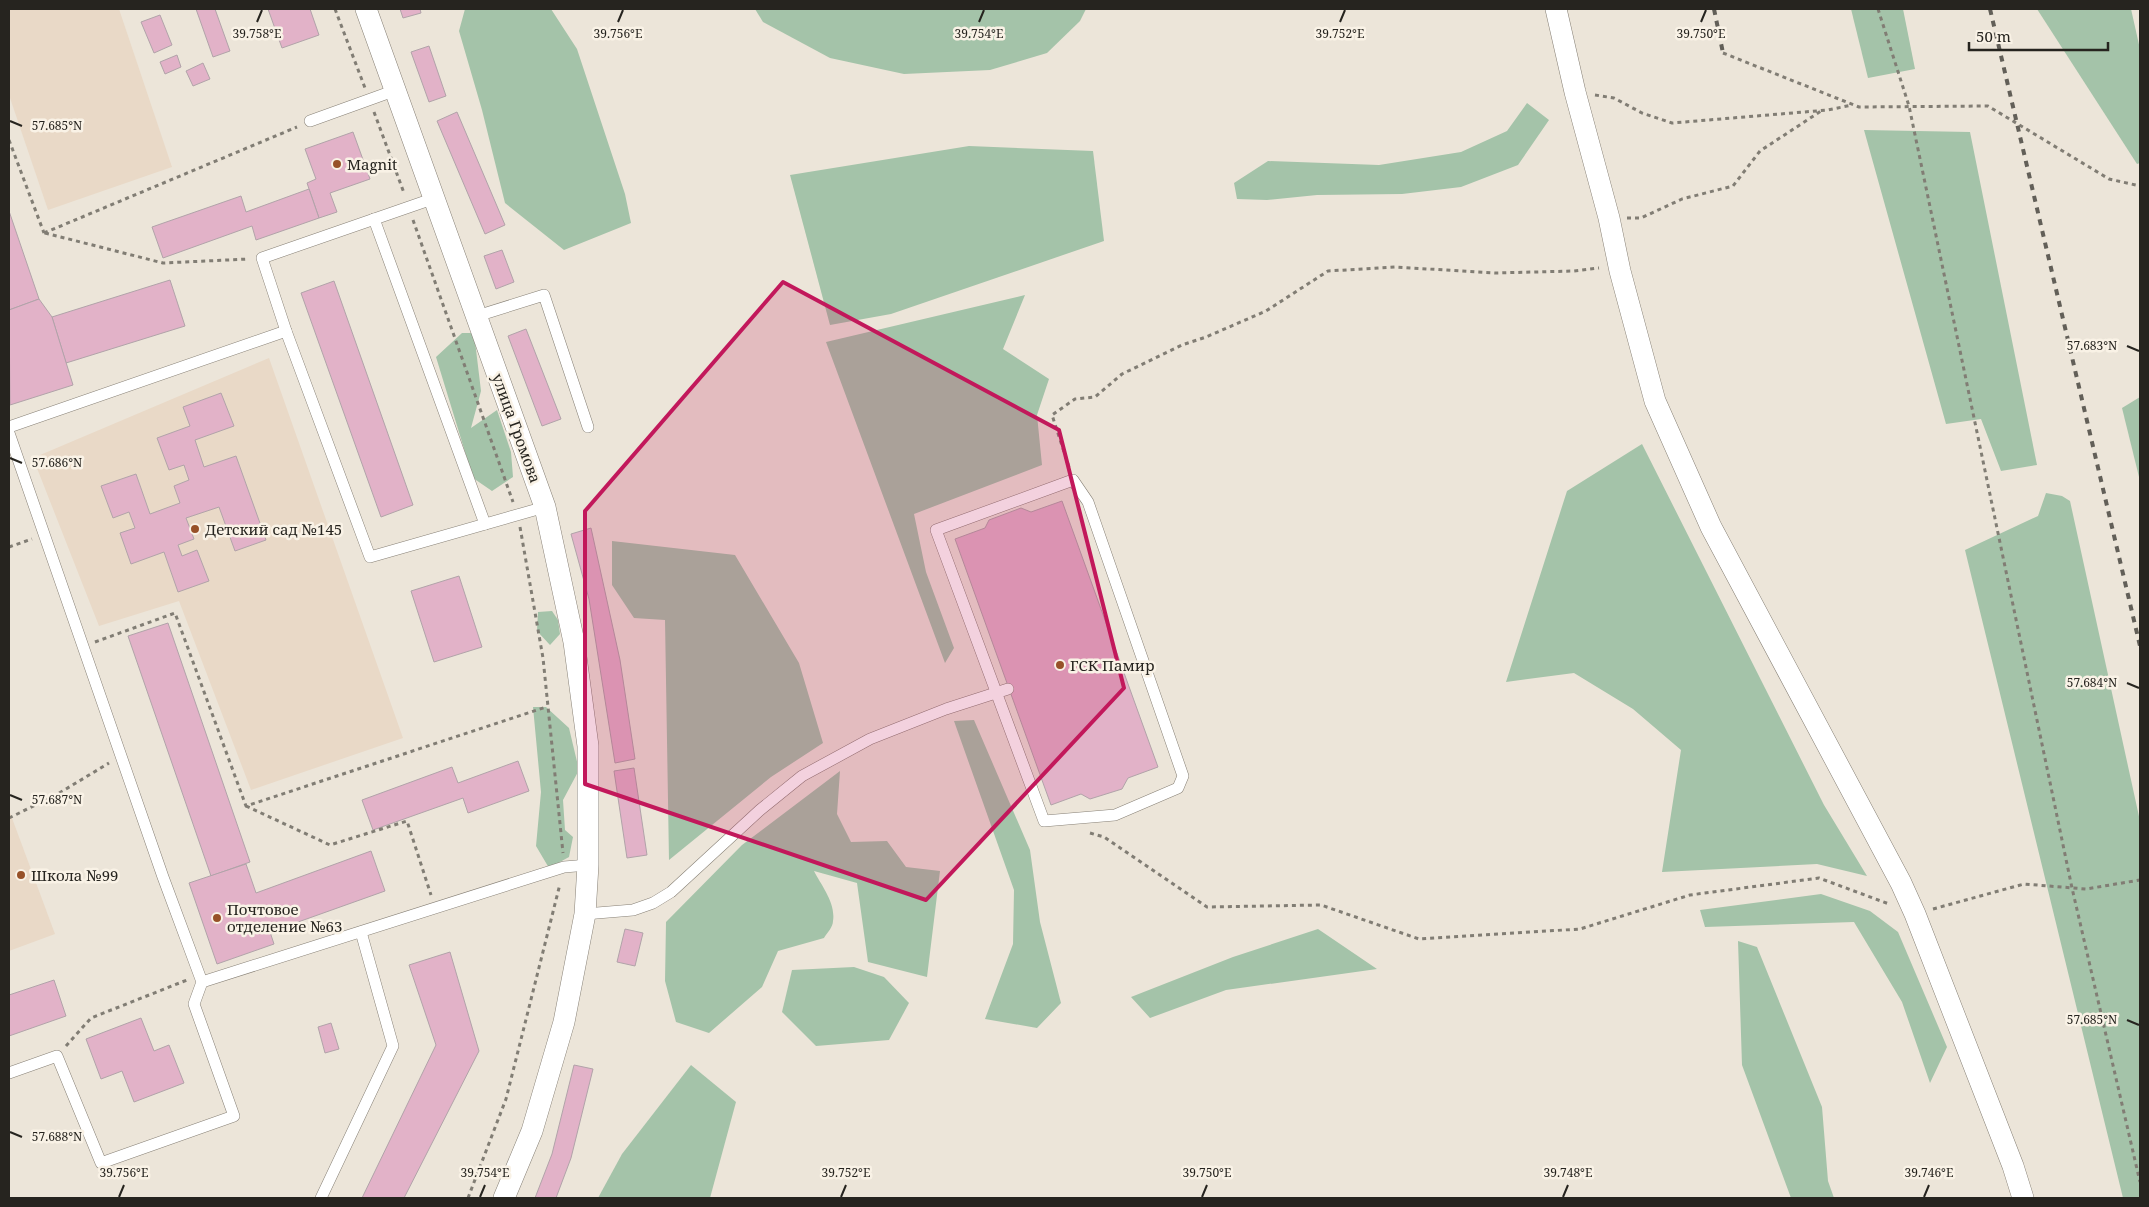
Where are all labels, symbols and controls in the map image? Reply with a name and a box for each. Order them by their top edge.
scale bar [1969,20,2108,52]
text: 39.758°E [233,25,281,42]
text: 39.756°E [594,25,642,42]
text: 39.754°E [955,25,1003,42]
text: 39.752°E [1316,25,1364,42]
text: 39.750°E [1677,25,1725,42]
text: 50 m [1976,26,2011,46]
text: 57.685°N [32,117,82,134]
place label: Magnit [347,154,397,174]
marker: Magnit [331,158,343,170]
text: 57.683°N [2067,337,2117,354]
street label: улица Громова [488,371,546,485]
text: 57.686°N [32,454,82,471]
place label: Детский сад №145 [205,519,342,539]
marker: Детский сад №145 [189,523,201,535]
place label: ГСК Памир [1070,655,1155,675]
marker: ГСК Памир [1054,659,1066,671]
text: 57.684°N [2067,674,2117,691]
text: 57.687°N [32,791,82,808]
place label: Школа №99 [31,865,118,885]
marker: Школа №99 [15,869,27,881]
place label: Почтовое отделение №63 [227,899,342,936]
marker: Почтовое отделение №63 [211,912,223,924]
text: 57.685°N [2067,1011,2117,1028]
text: 57.688°N [32,1128,82,1145]
text: 39.756°E [100,1164,148,1181]
text: 39.754°E [461,1164,509,1181]
text: 39.752°E [822,1164,870,1181]
text: 39.750°E [1183,1164,1231,1181]
text: 39.748°E [1544,1164,1592,1181]
text: 39.746°E [1905,1164,1953,1181]

